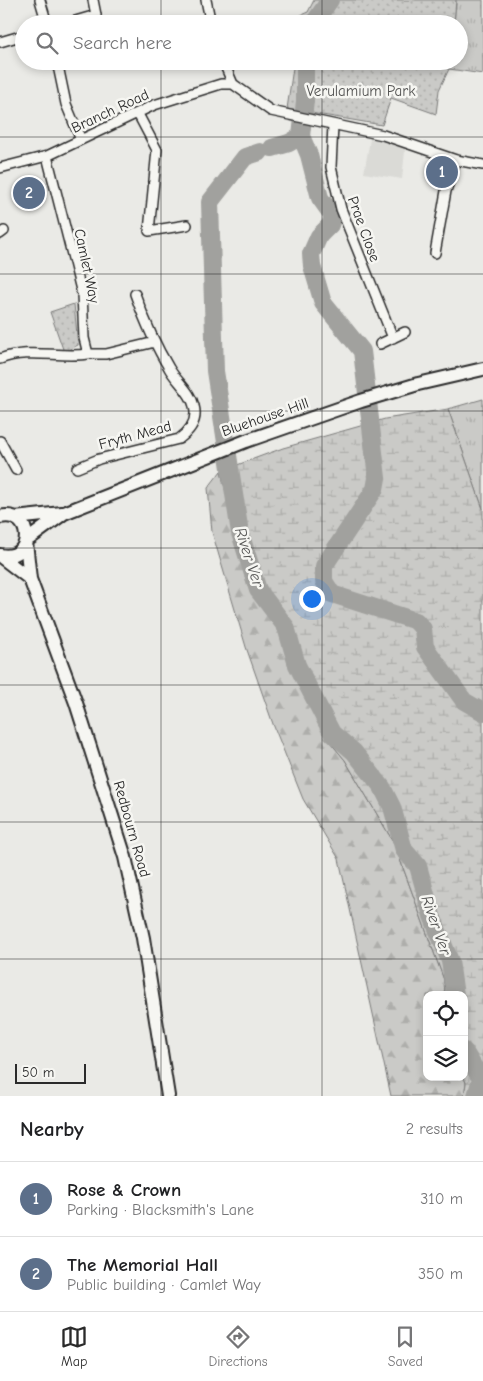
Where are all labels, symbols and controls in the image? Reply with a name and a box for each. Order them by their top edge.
search box [15,15,468,70]
icon: search [33,29,61,57]
text: Search here [73,32,172,54]
park label: Verulamium Park [307,82,416,100]
street label: Branch Road [68,85,152,137]
pin: 1 [426,153,458,191]
pin: 2 [13,174,45,212]
street label: Prae Close [344,194,384,265]
street label: Camlet Way [70,227,104,305]
street label: Bluehouse Hill [219,394,311,440]
street label: Fryth Mead [97,417,173,453]
water label: River Ver [231,525,267,590]
your location [299,586,325,612]
street label: Redbourn Road [110,779,154,879]
water label: River Ver [417,893,455,958]
map controls [423,991,468,1081]
button: locate [423,991,468,1036]
button: layers [423,1036,468,1081]
scale bar [15,1061,86,1084]
text: 50 m [22,1064,54,1081]
text: Nearby [20,1117,84,1141]
text: 2 results [406,1120,463,1138]
text: Rose & Crown [67,1179,181,1201]
text: 1 [33,1190,39,1208]
text: 310 m [420,1190,463,1208]
text: Parking · Blacksmith's Lane [67,1201,254,1219]
text: The Memorial Hall [67,1254,218,1276]
text: 2 [32,1265,40,1283]
text: 350 m [418,1265,463,1283]
text: Public building · Camlet Way [67,1276,261,1294]
tab: Map [60,1323,88,1370]
tab: Directions [208,1323,268,1370]
tab: Saved [388,1323,423,1370]

